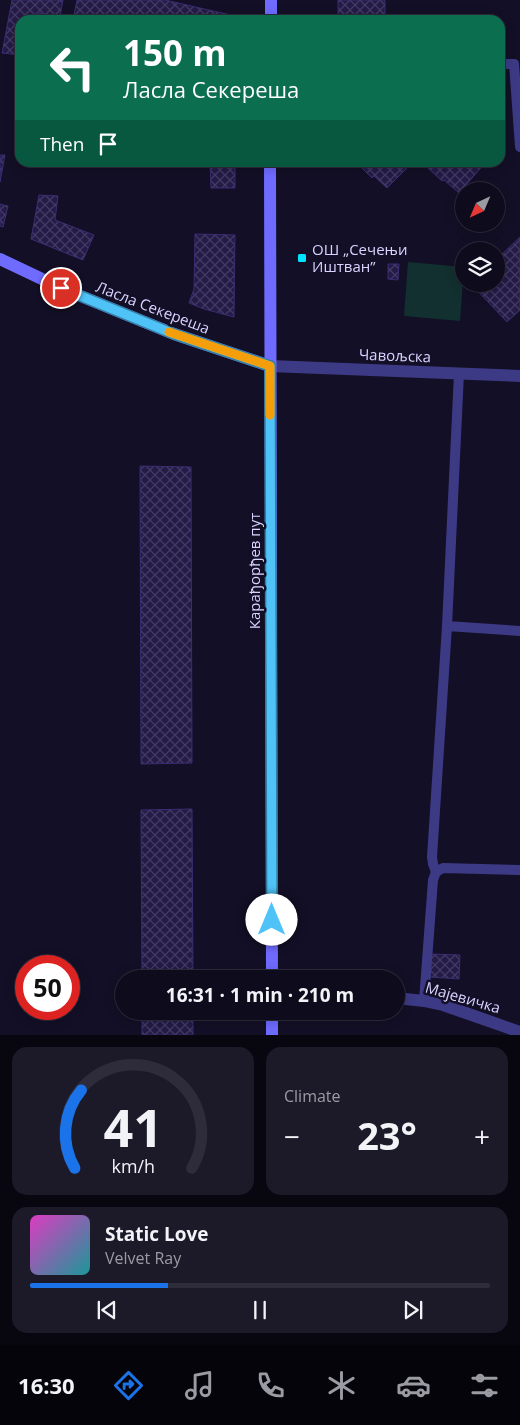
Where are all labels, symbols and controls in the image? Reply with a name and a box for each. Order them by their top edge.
text: 150 m [123,29,227,76]
icon: left [40,35,105,100]
text: Ласла Секереша [123,74,299,104]
icon: arrive [94,130,122,158]
text: Then [40,131,84,157]
north arrow [455,182,505,232]
map controls [455,182,505,292]
place label: ОШ „Сечењи Иштван” [312,239,407,276]
button: layers [455,242,505,292]
marker: ОШ „Сечењи Иштван” [296,252,308,264]
pin [40,267,82,309]
icon: arrive [47,274,75,302]
street label: Ласла Секереша [93,276,213,338]
street label: Чавољска [359,344,431,366]
street label: Карађорђев пут [244,513,264,629]
position arrow [245,893,297,945]
speed limit sign: 50 [15,955,80,1020]
street label: Мајевичка [423,977,503,1017]
text: 16:31 · 1 min · 210 m [166,982,354,1008]
text: Climate [284,1085,341,1107]
text: 41 [103,1091,163,1162]
text: 23° [357,1109,417,1161]
text: − [284,1117,300,1155]
text: + [474,1117,490,1155]
text: km/h [111,1154,155,1178]
text: Static Love [105,1221,208,1247]
text: Velvet Ray [105,1247,181,1269]
icon: previous [93,1296,121,1324]
icon: pause [246,1296,274,1324]
icon: next [399,1296,427,1324]
icon: directions [111,1368,146,1403]
icon: music [182,1368,217,1403]
icon: phone [253,1368,288,1403]
icon: climate [324,1368,359,1403]
icon: car [396,1368,431,1403]
icon: filters [467,1368,502,1403]
text: 16:30 [18,1370,75,1400]

